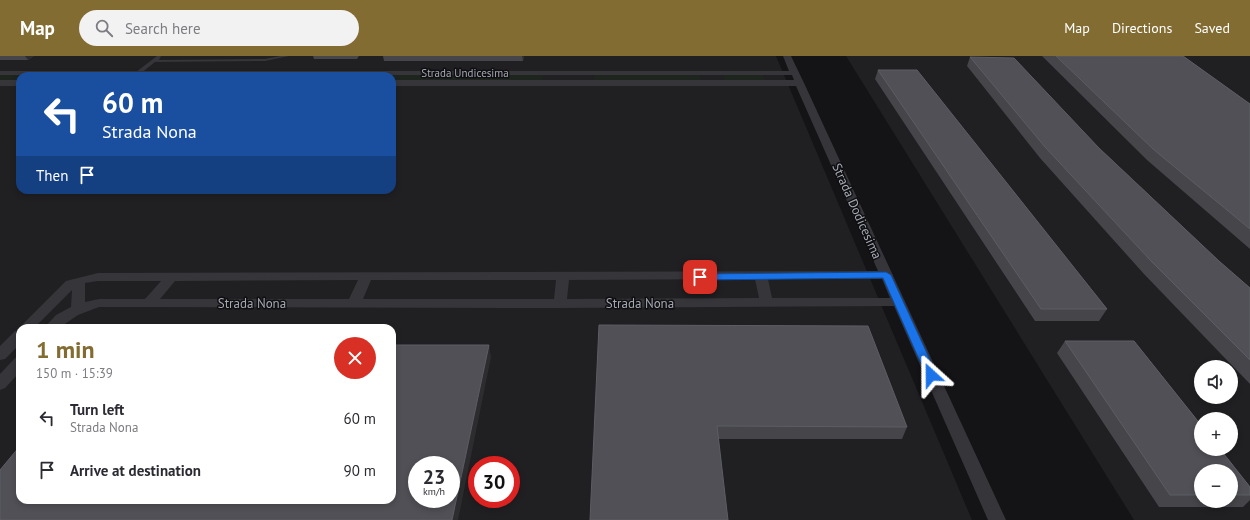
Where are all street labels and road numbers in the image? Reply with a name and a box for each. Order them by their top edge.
street label: Strada Undicesima [421,66,509,80]
street label: Strada Dodicesima [828,160,886,262]
street label: Strada Nona [218,295,286,312]
street label: Strada Nona [606,295,674,312]

